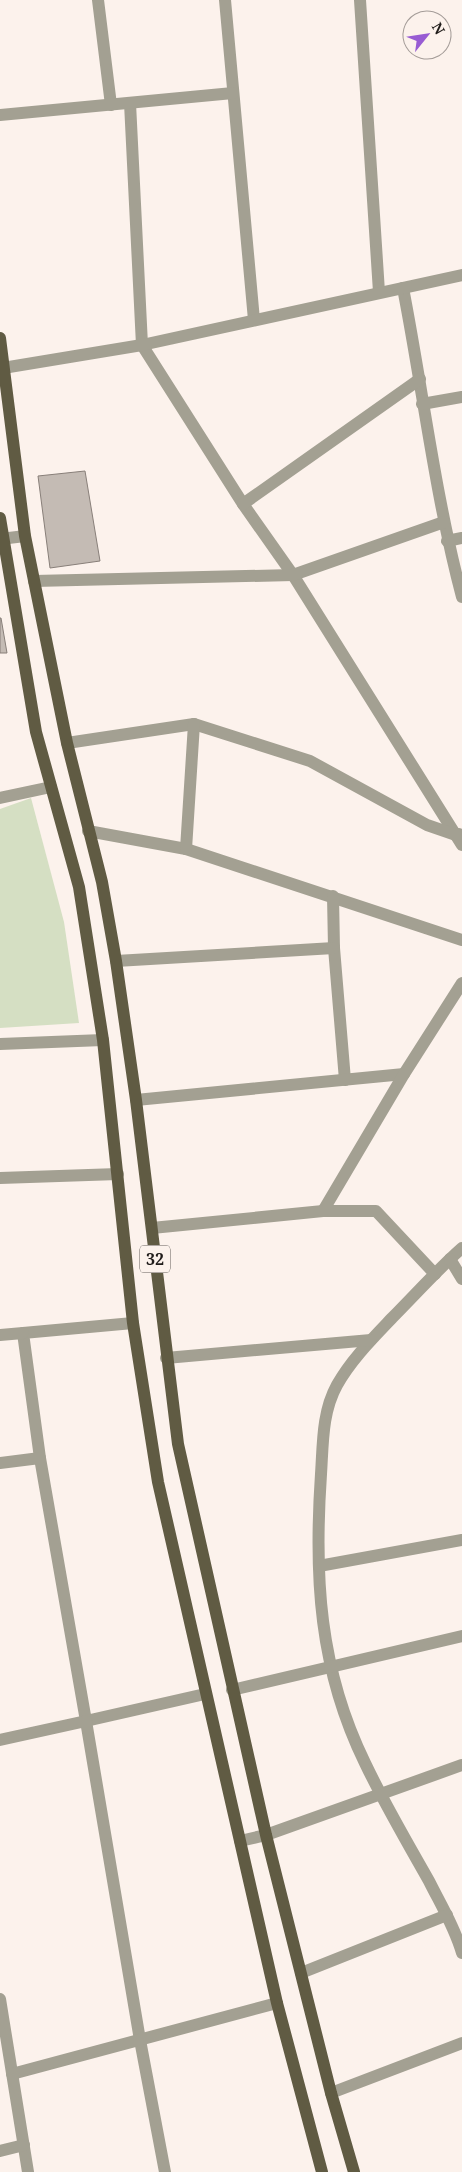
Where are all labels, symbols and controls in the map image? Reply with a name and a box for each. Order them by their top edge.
north arrow [402,10,452,60]
text: N [428,19,450,38]
road number: 32 [140,1246,170,1272]

